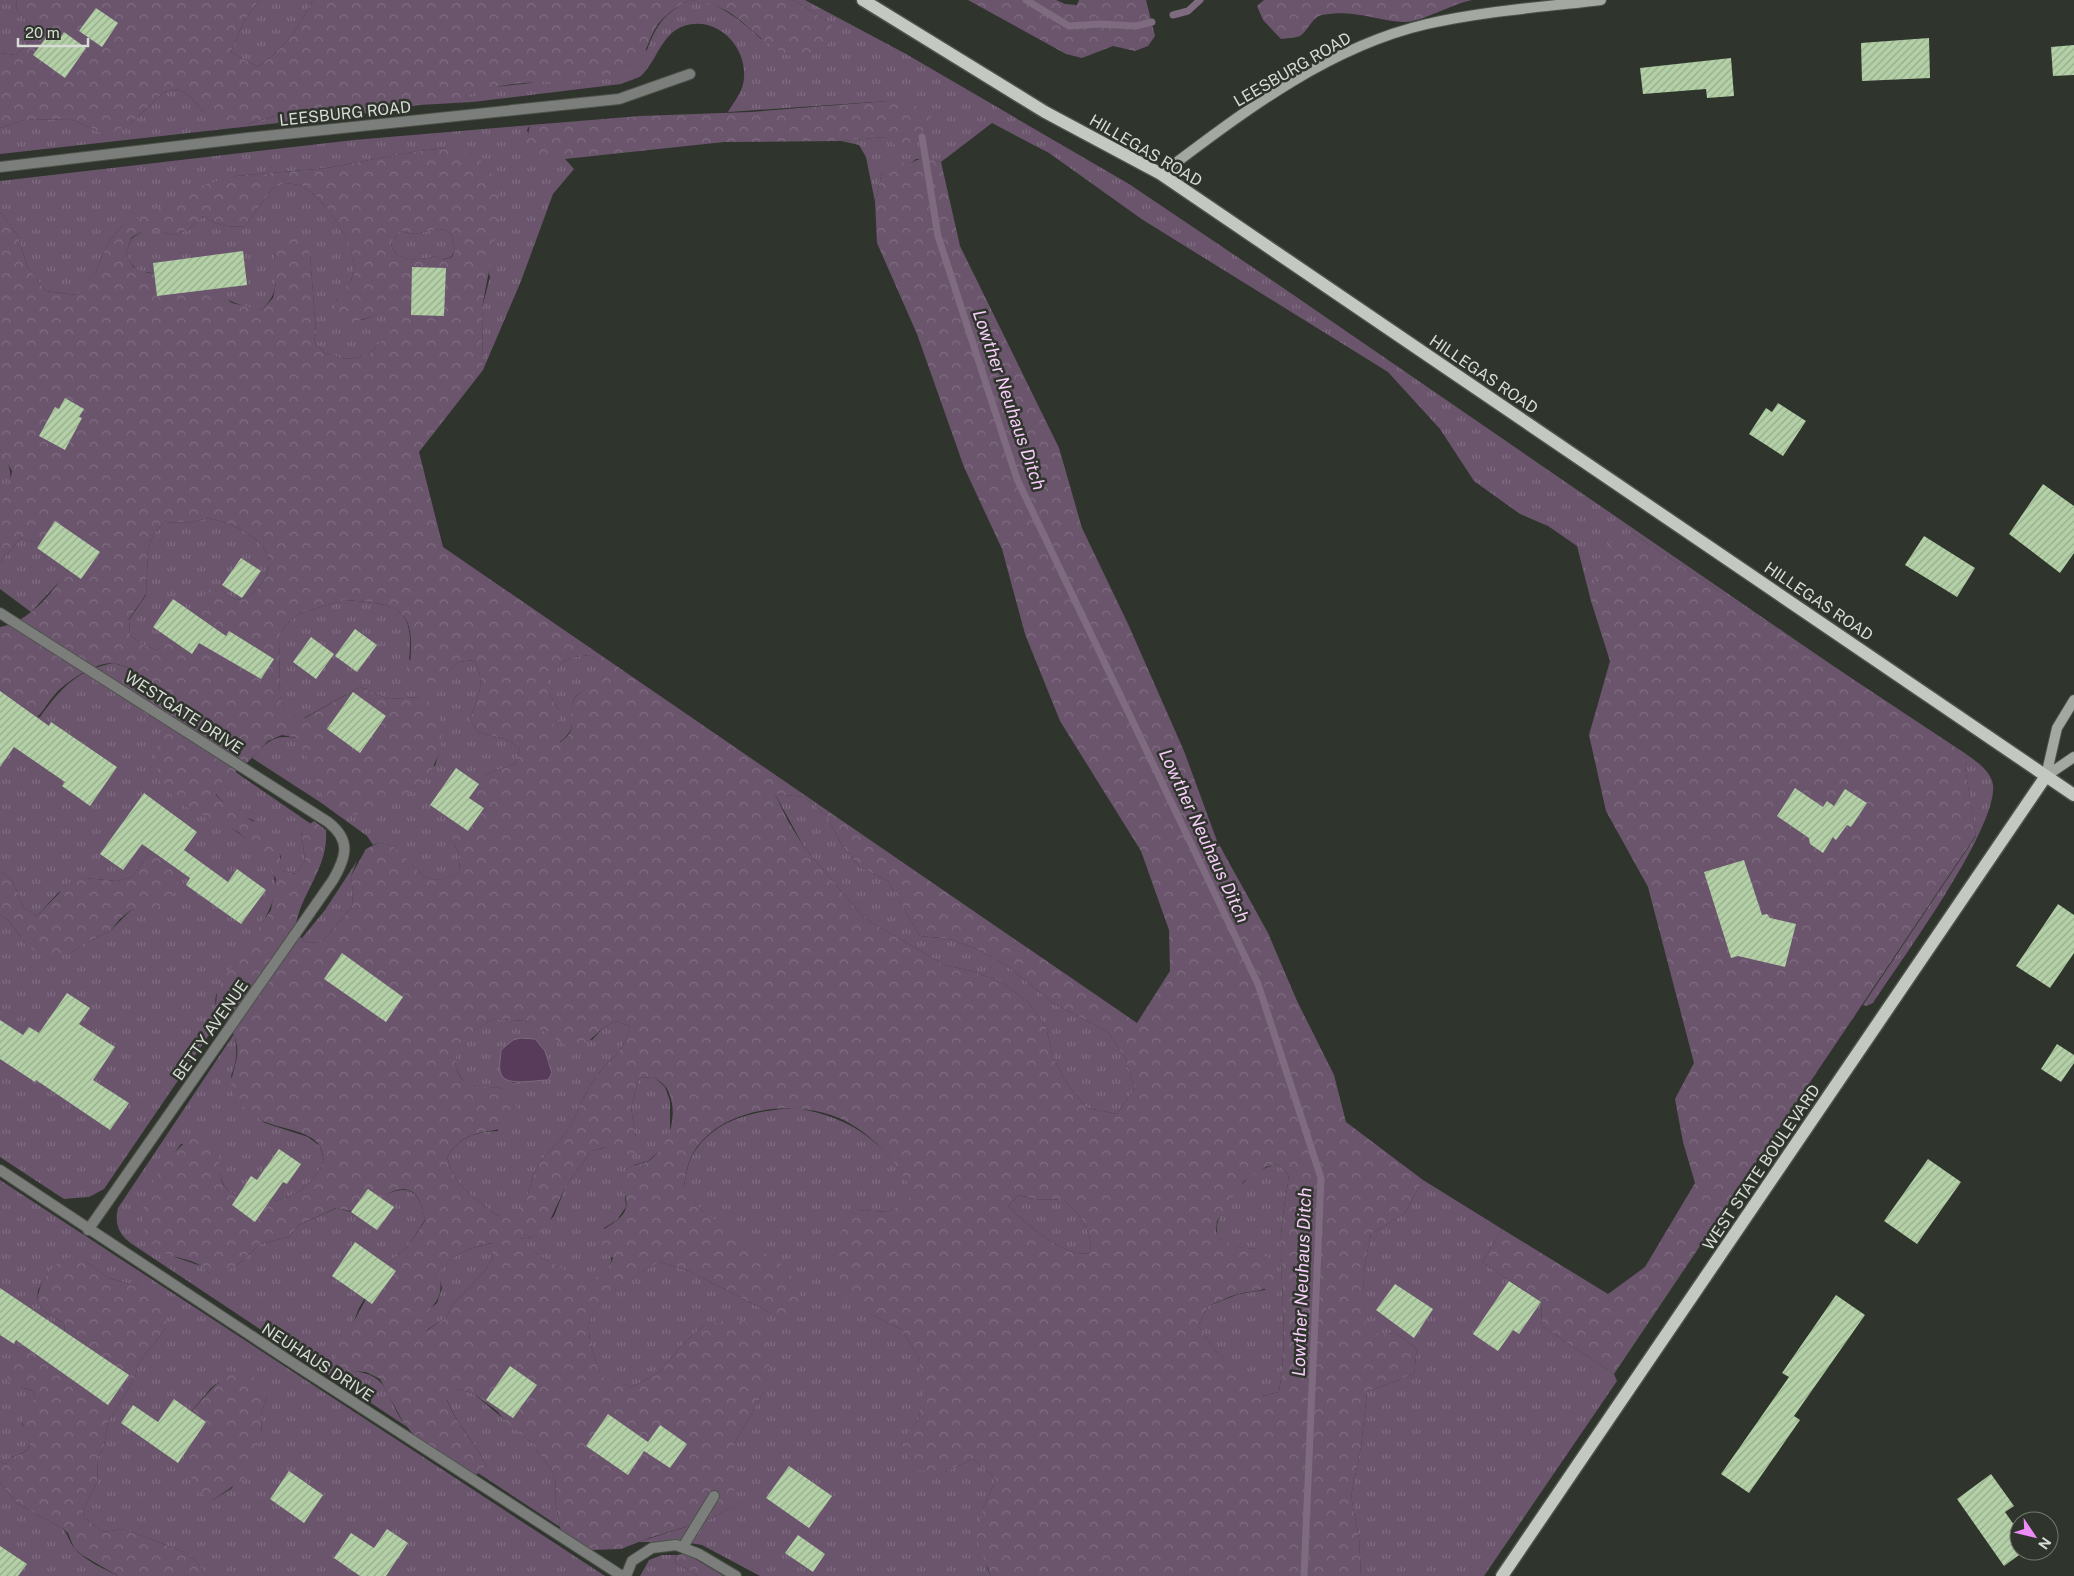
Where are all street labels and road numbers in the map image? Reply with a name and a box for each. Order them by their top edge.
street label: LEESBURG ROAD [1230,28,1354,111]
street label: LEESBURG ROAD [278,97,412,130]
street label: HILLEGAS ROAD [1086,110,1205,190]
street label: HILLEGAS ROAD [1426,331,1542,418]
street label: HILLEGAS ROAD [1761,558,1877,645]
street label: WESTGATE DRIVE [121,667,246,758]
street label: BETTY AVENUE [169,976,252,1084]
street label: WEST STATE BOULEVARD [1699,1081,1824,1254]
street label: NEUHAUS DRIVE [258,1319,377,1406]

